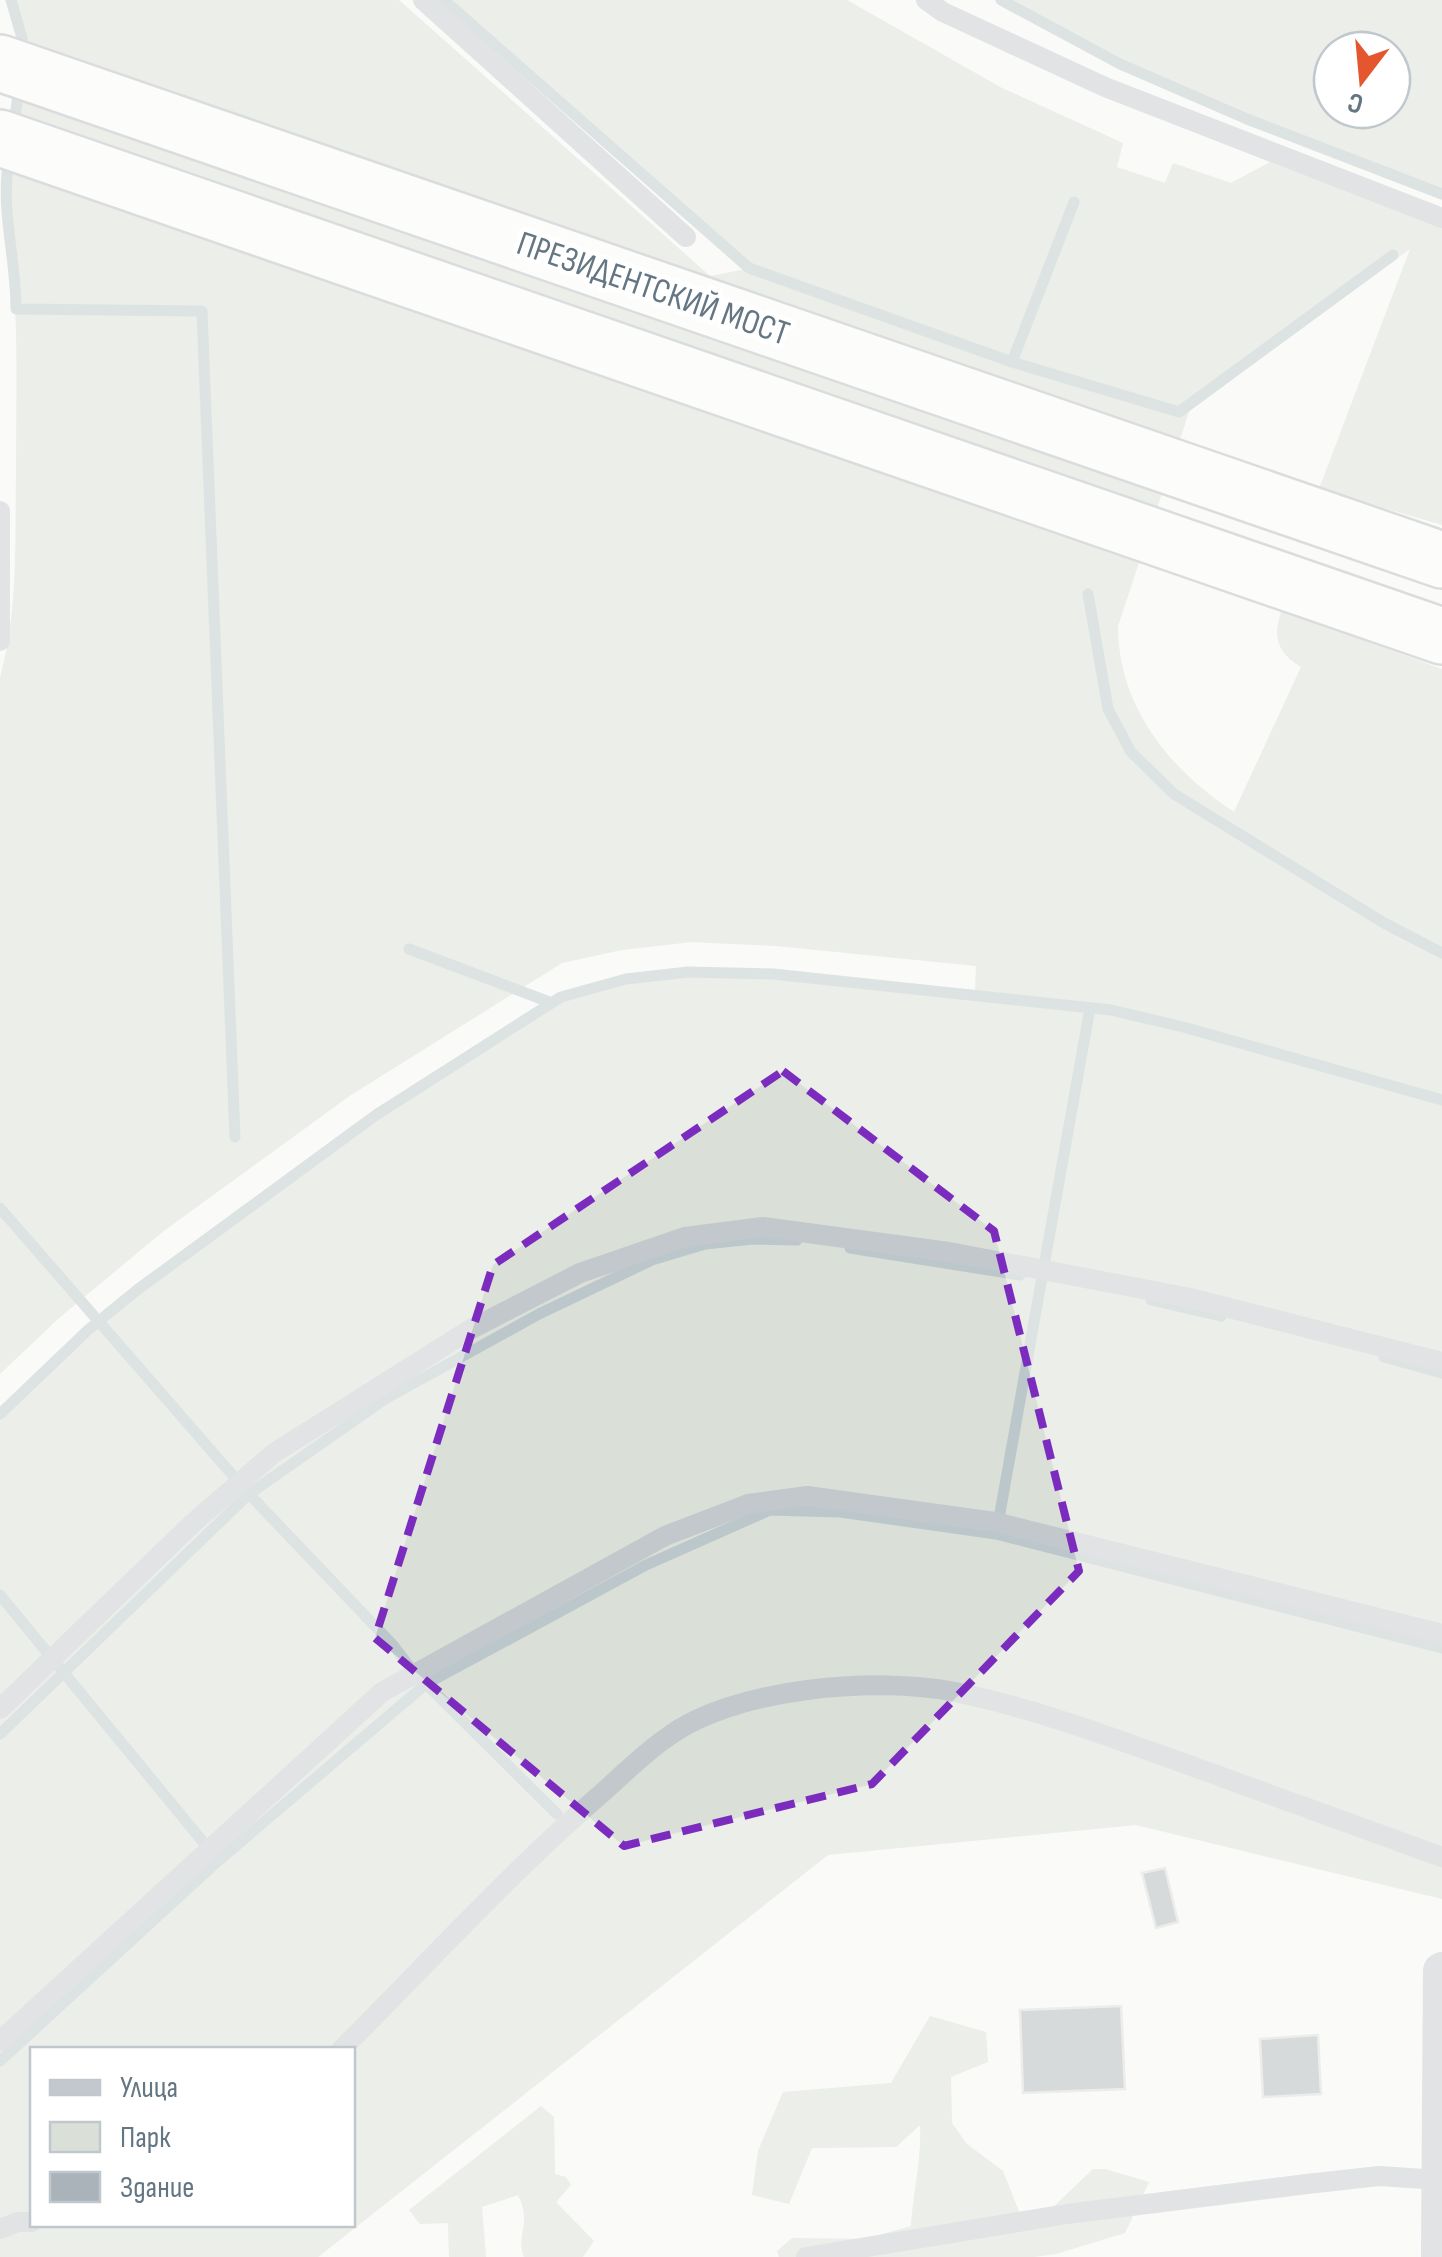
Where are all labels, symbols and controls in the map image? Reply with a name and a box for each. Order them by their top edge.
north arrow [1312,30,1412,130]
text: С [1344,85,1367,120]
street label: ПРЕЗИДЕНТСКИЙ МОСТ [511,222,795,356]
legend [30,2047,355,2227]
text: Улица [120,2070,178,2106]
text: Парк [120,2120,171,2156]
text: Здание [120,2170,194,2206]

